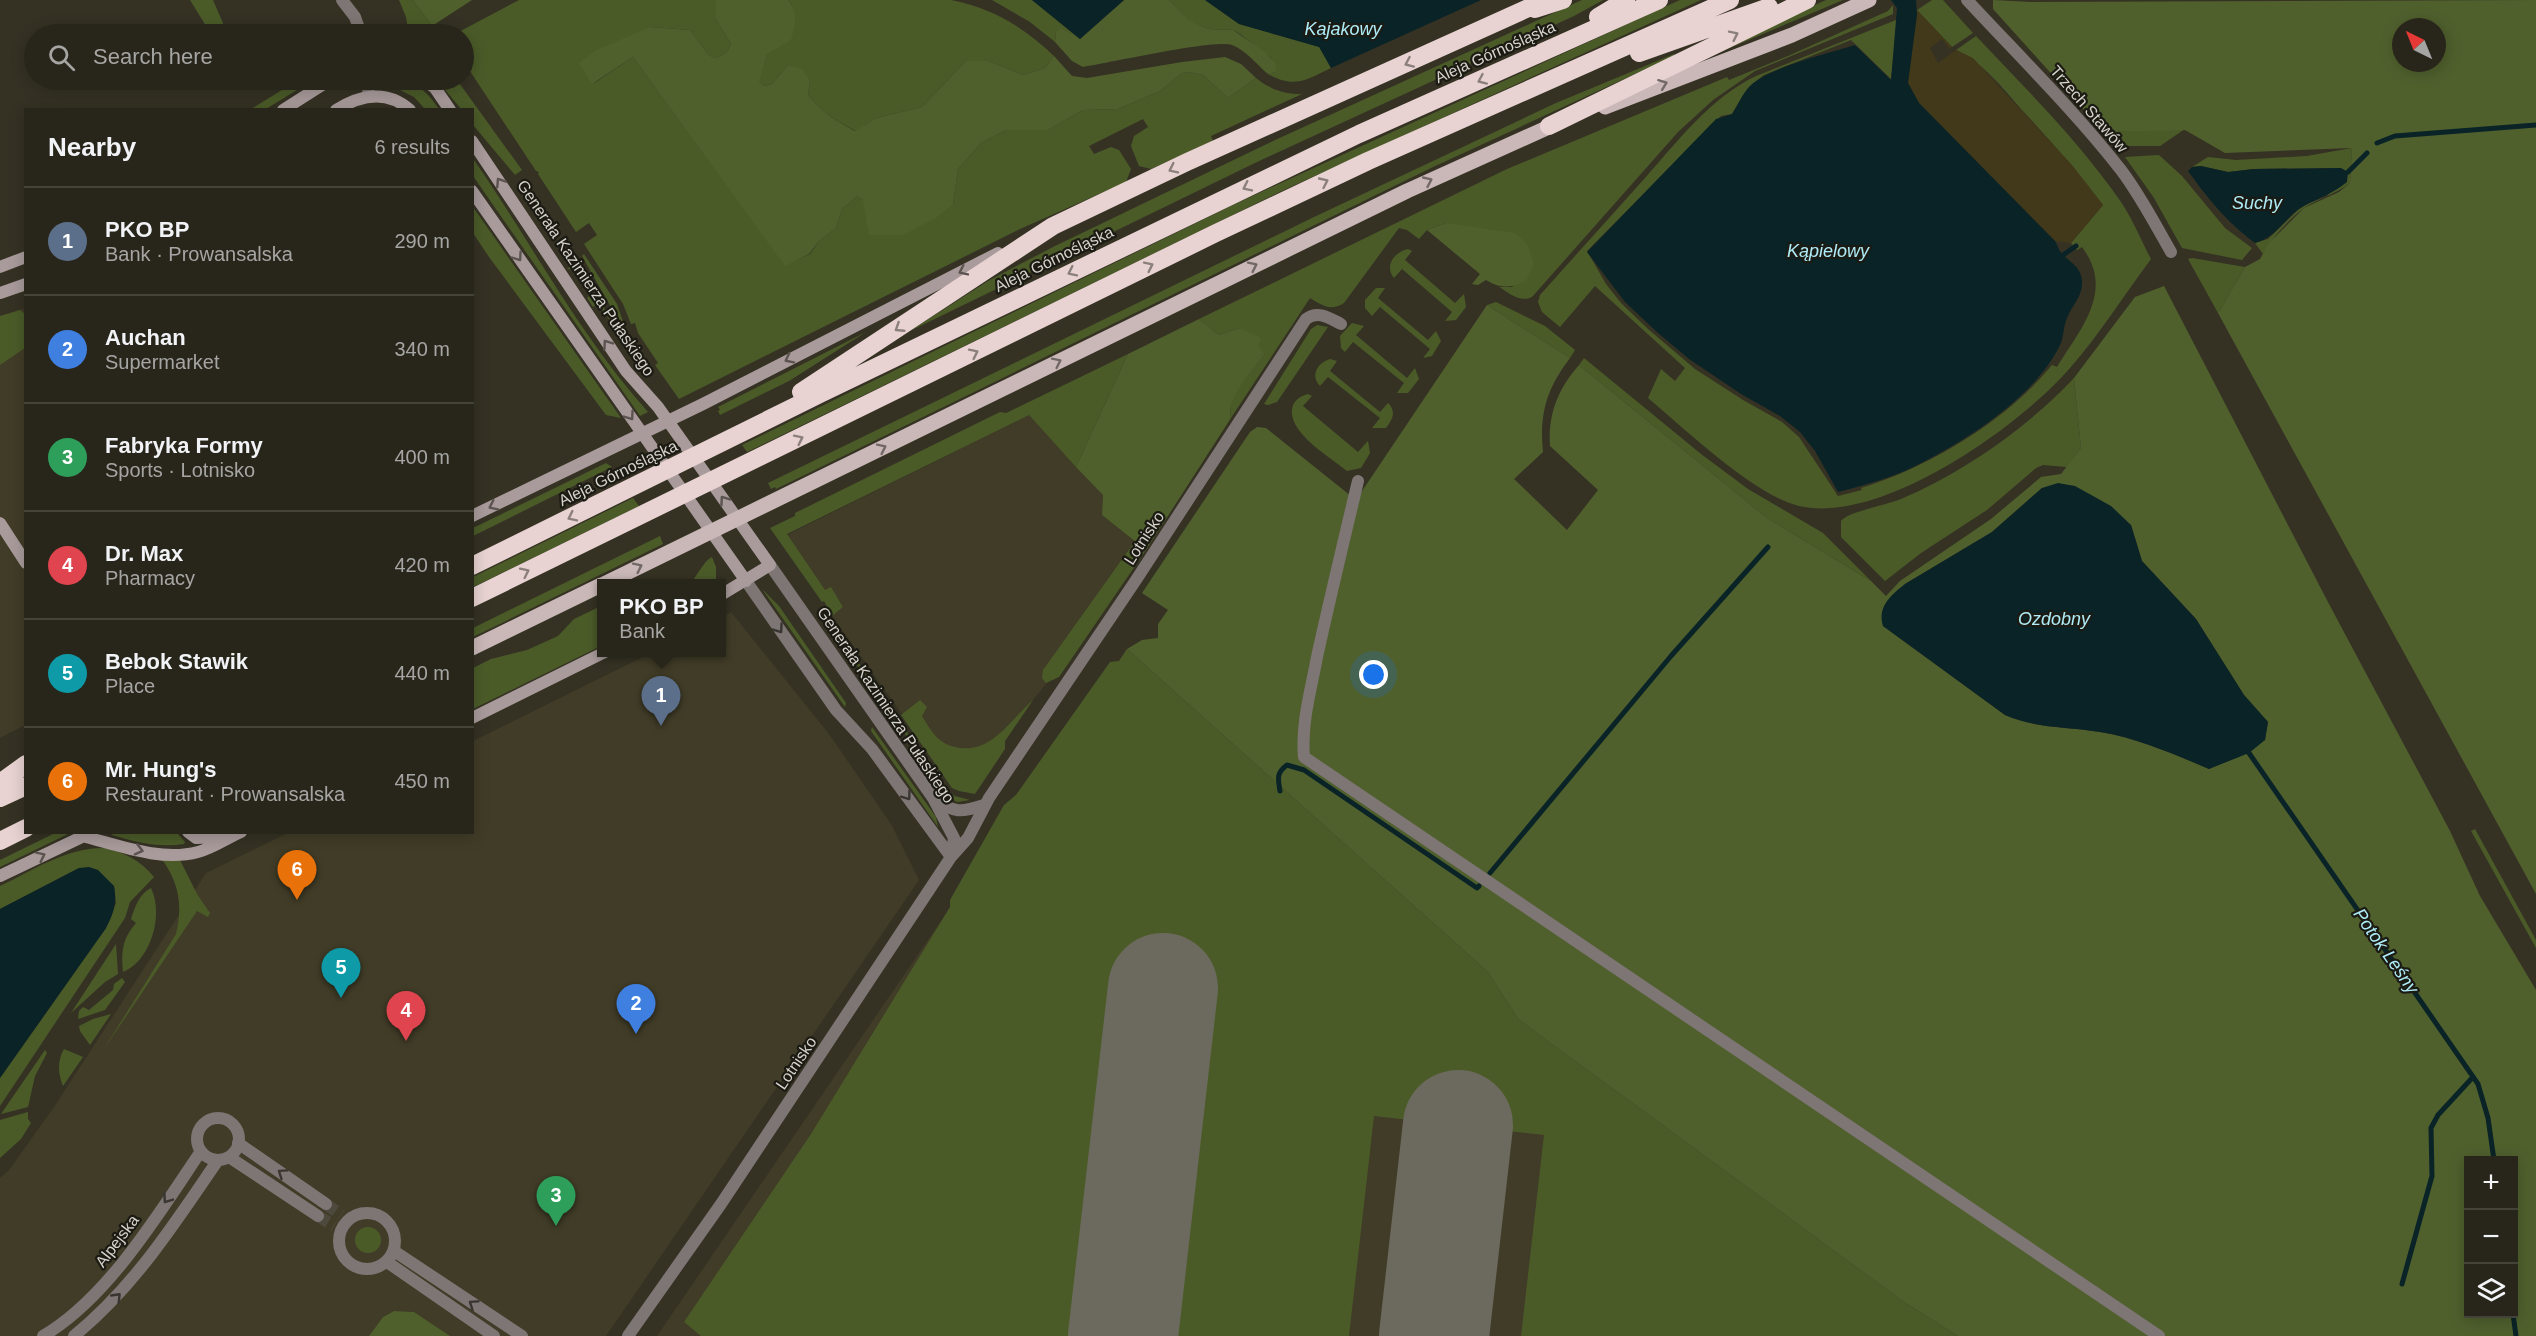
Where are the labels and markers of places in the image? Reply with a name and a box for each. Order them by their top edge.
pin: 1 [642,676,680,726]
pin: 6 [278,850,316,900]
pin: 5 [322,948,360,998]
pin: 2 [616,984,656,1034]
pin: 4 [386,992,426,1041]
pin: 3 [536,1176,576,1226]

